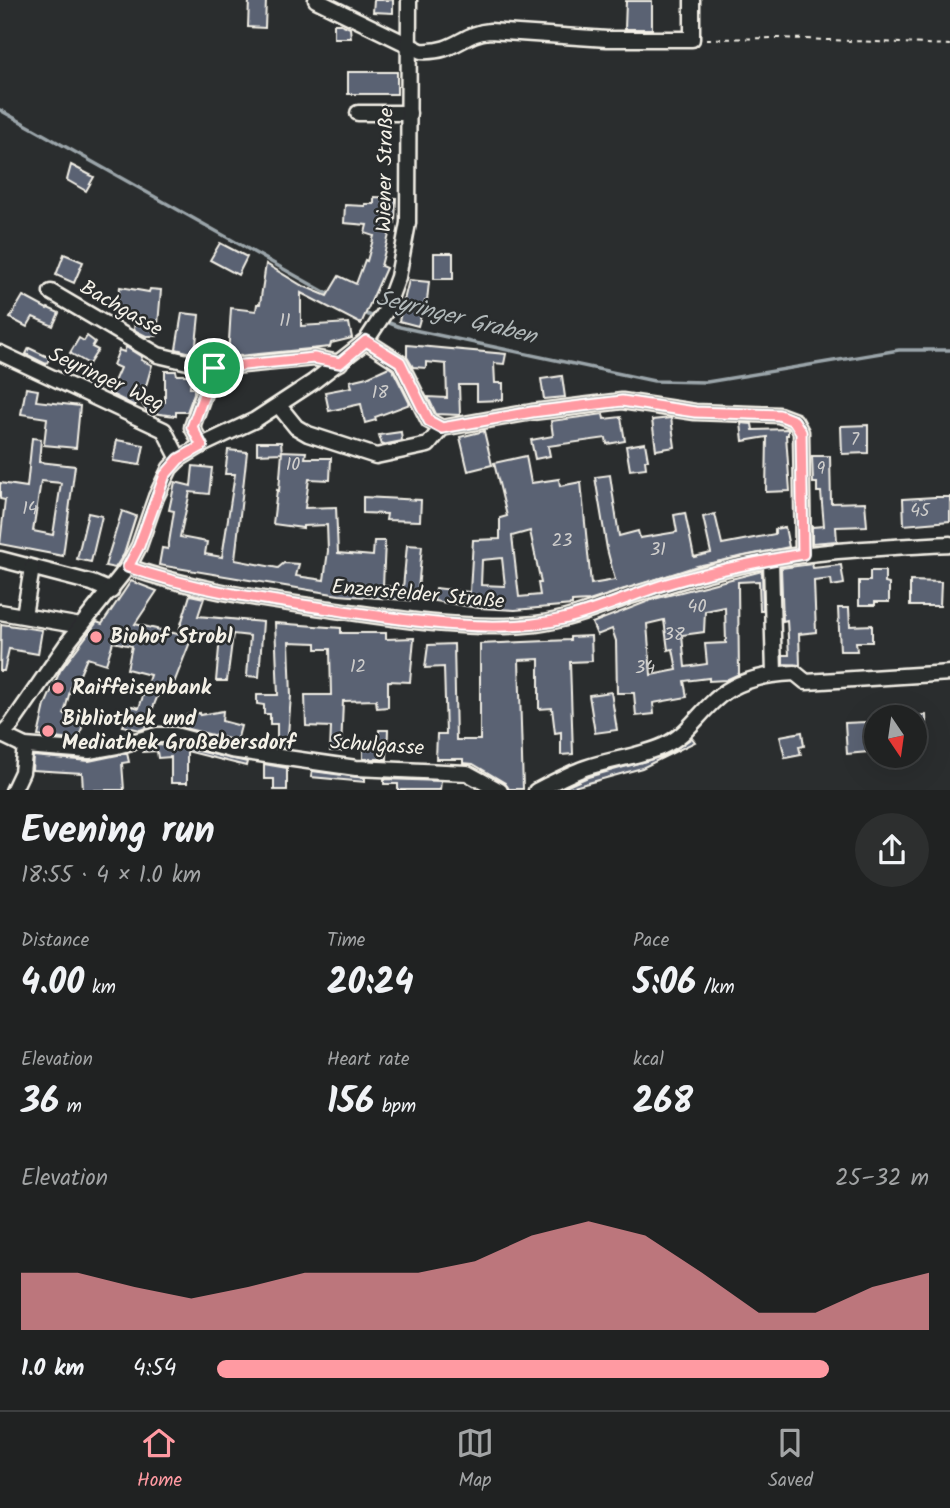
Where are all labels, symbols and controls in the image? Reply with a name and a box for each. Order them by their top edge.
street label: Wiener Straße [368,107,404,233]
street label: Bachgasse [73,272,169,346]
water label: Seyringer Graben [372,281,542,356]
house number: 11 [279,307,291,336]
pin [184,338,244,398]
street label: Seyringer Weg [43,339,169,421]
icon: arrive [195,349,233,387]
house number: 18 [372,379,388,408]
house number: 7 [851,426,860,455]
house number: 10 [286,451,300,480]
house number: 9 [817,455,826,484]
house number: 14 [22,495,38,524]
house number: 45 [910,497,931,526]
house number: 23 [552,527,572,556]
house number: 31 [650,536,666,565]
street label: Enzersfelder Straße [330,571,506,619]
house number: 40 [688,593,706,622]
place label: Biohof Strobl [110,621,233,654]
house number: 38 [663,621,685,650]
marker: Biohof Strobl [88,629,104,645]
house number: 12 [350,653,366,682]
house number: 34 [635,654,655,683]
place label: Raiffeisenbank [72,672,212,705]
marker: Raiffeisenbank [50,680,66,696]
place label: Bibliothek und Mediathek Großebersdorf [62,703,297,760]
north arrow [864,705,928,768]
map controls [864,705,927,768]
marker: Bibliothek und Mediathek Großebersdorf [40,723,56,739]
street label: Schulgasse [329,726,426,766]
text: Evening run [21,802,215,862]
button: share [855,813,929,887]
text: 18:55 · 4 × 1.0 km [21,858,201,894]
text: Distance [21,926,89,956]
text: Time [327,926,365,956]
text: Pace [633,926,669,956]
text: 4.00 [21,956,84,1012]
text: 20:24 [327,956,413,1012]
text: 5:06 [633,956,696,1012]
text: km [84,973,116,1003]
text: /km [696,973,735,1003]
text: Elevation [21,1045,93,1075]
text: Heart rate [327,1045,410,1075]
text: kcal [633,1045,664,1075]
text: 36 [21,1075,59,1131]
text: 156 [327,1075,374,1131]
text: 268 [633,1075,693,1131]
text: m [59,1092,82,1122]
text: bpm [374,1092,416,1122]
text: Elevation [21,1161,108,1197]
text: 25–32 m [835,1161,929,1197]
text: 1.0 km [21,1351,84,1387]
text: 4:54 [133,1351,176,1387]
tab: Home [137,1424,182,1496]
tab: Map [456,1424,494,1496]
tab: Saved [768,1424,813,1496]

